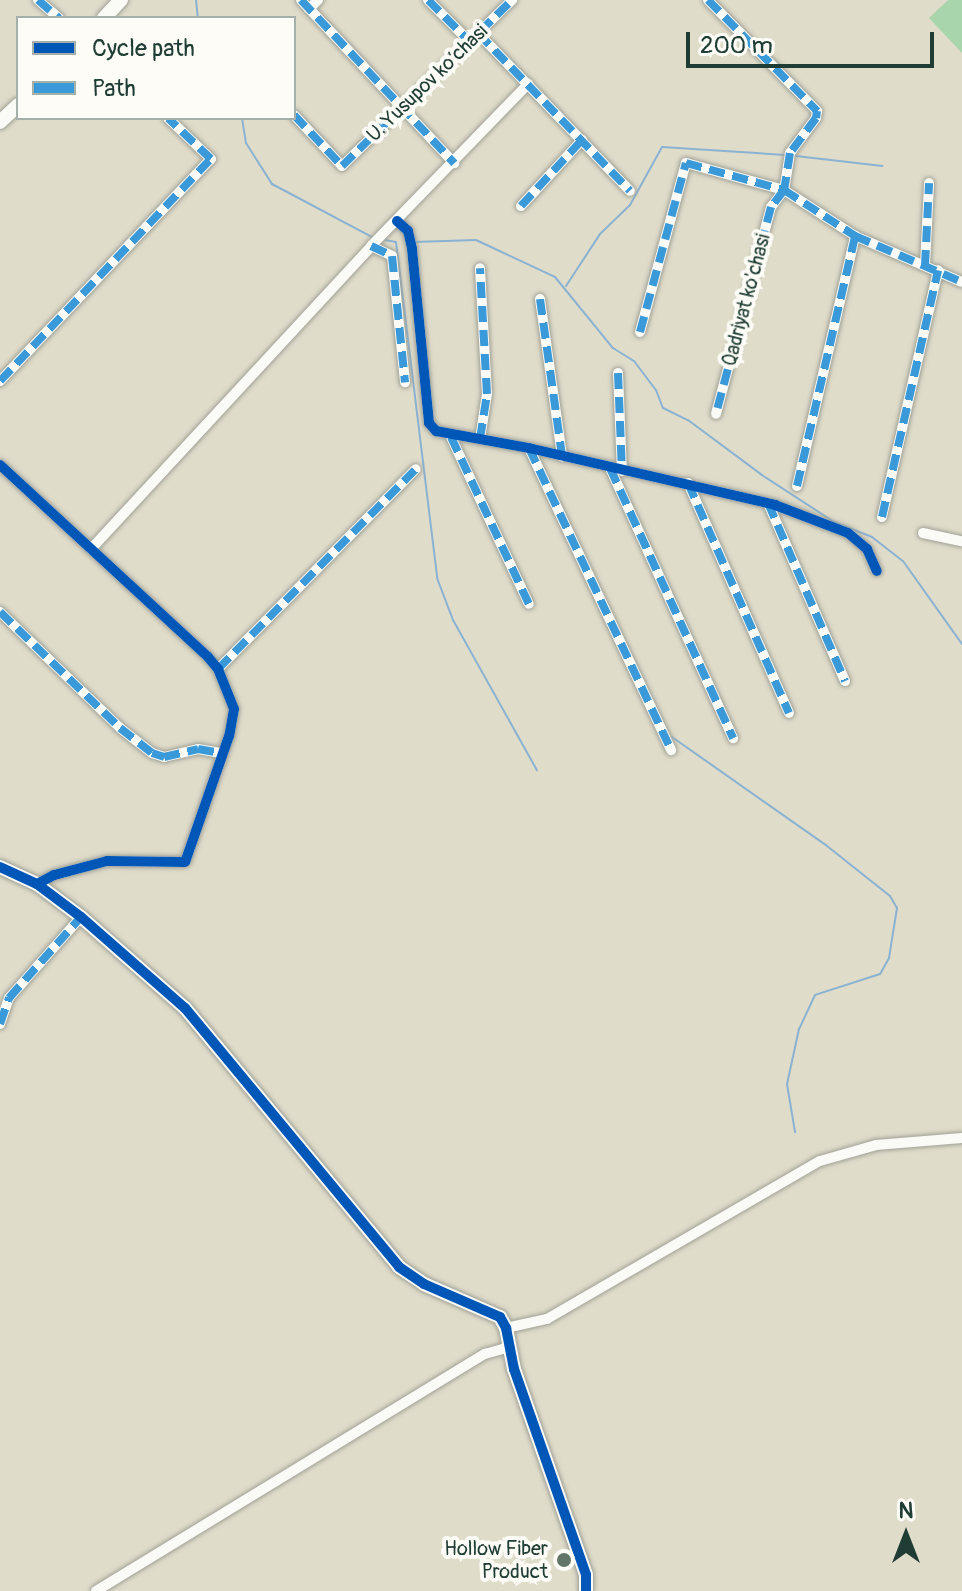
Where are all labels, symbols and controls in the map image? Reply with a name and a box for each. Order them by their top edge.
legend [16,16,296,120]
scale bar [690,16,938,66]
street label: U. Yusupov ko‘chasi [362,19,492,147]
text: 200 m [700,31,773,60]
text: Cycle path [92,34,195,63]
text: Path [92,74,136,103]
street label: Qadriyat ko'chasi [717,231,775,369]
north arrow [866,1495,946,1575]
text: N [899,1497,913,1525]
place label: Hollow Fiber Product [444,1536,548,1583]
marker: Hollow Fiber Product [555,1551,573,1569]

